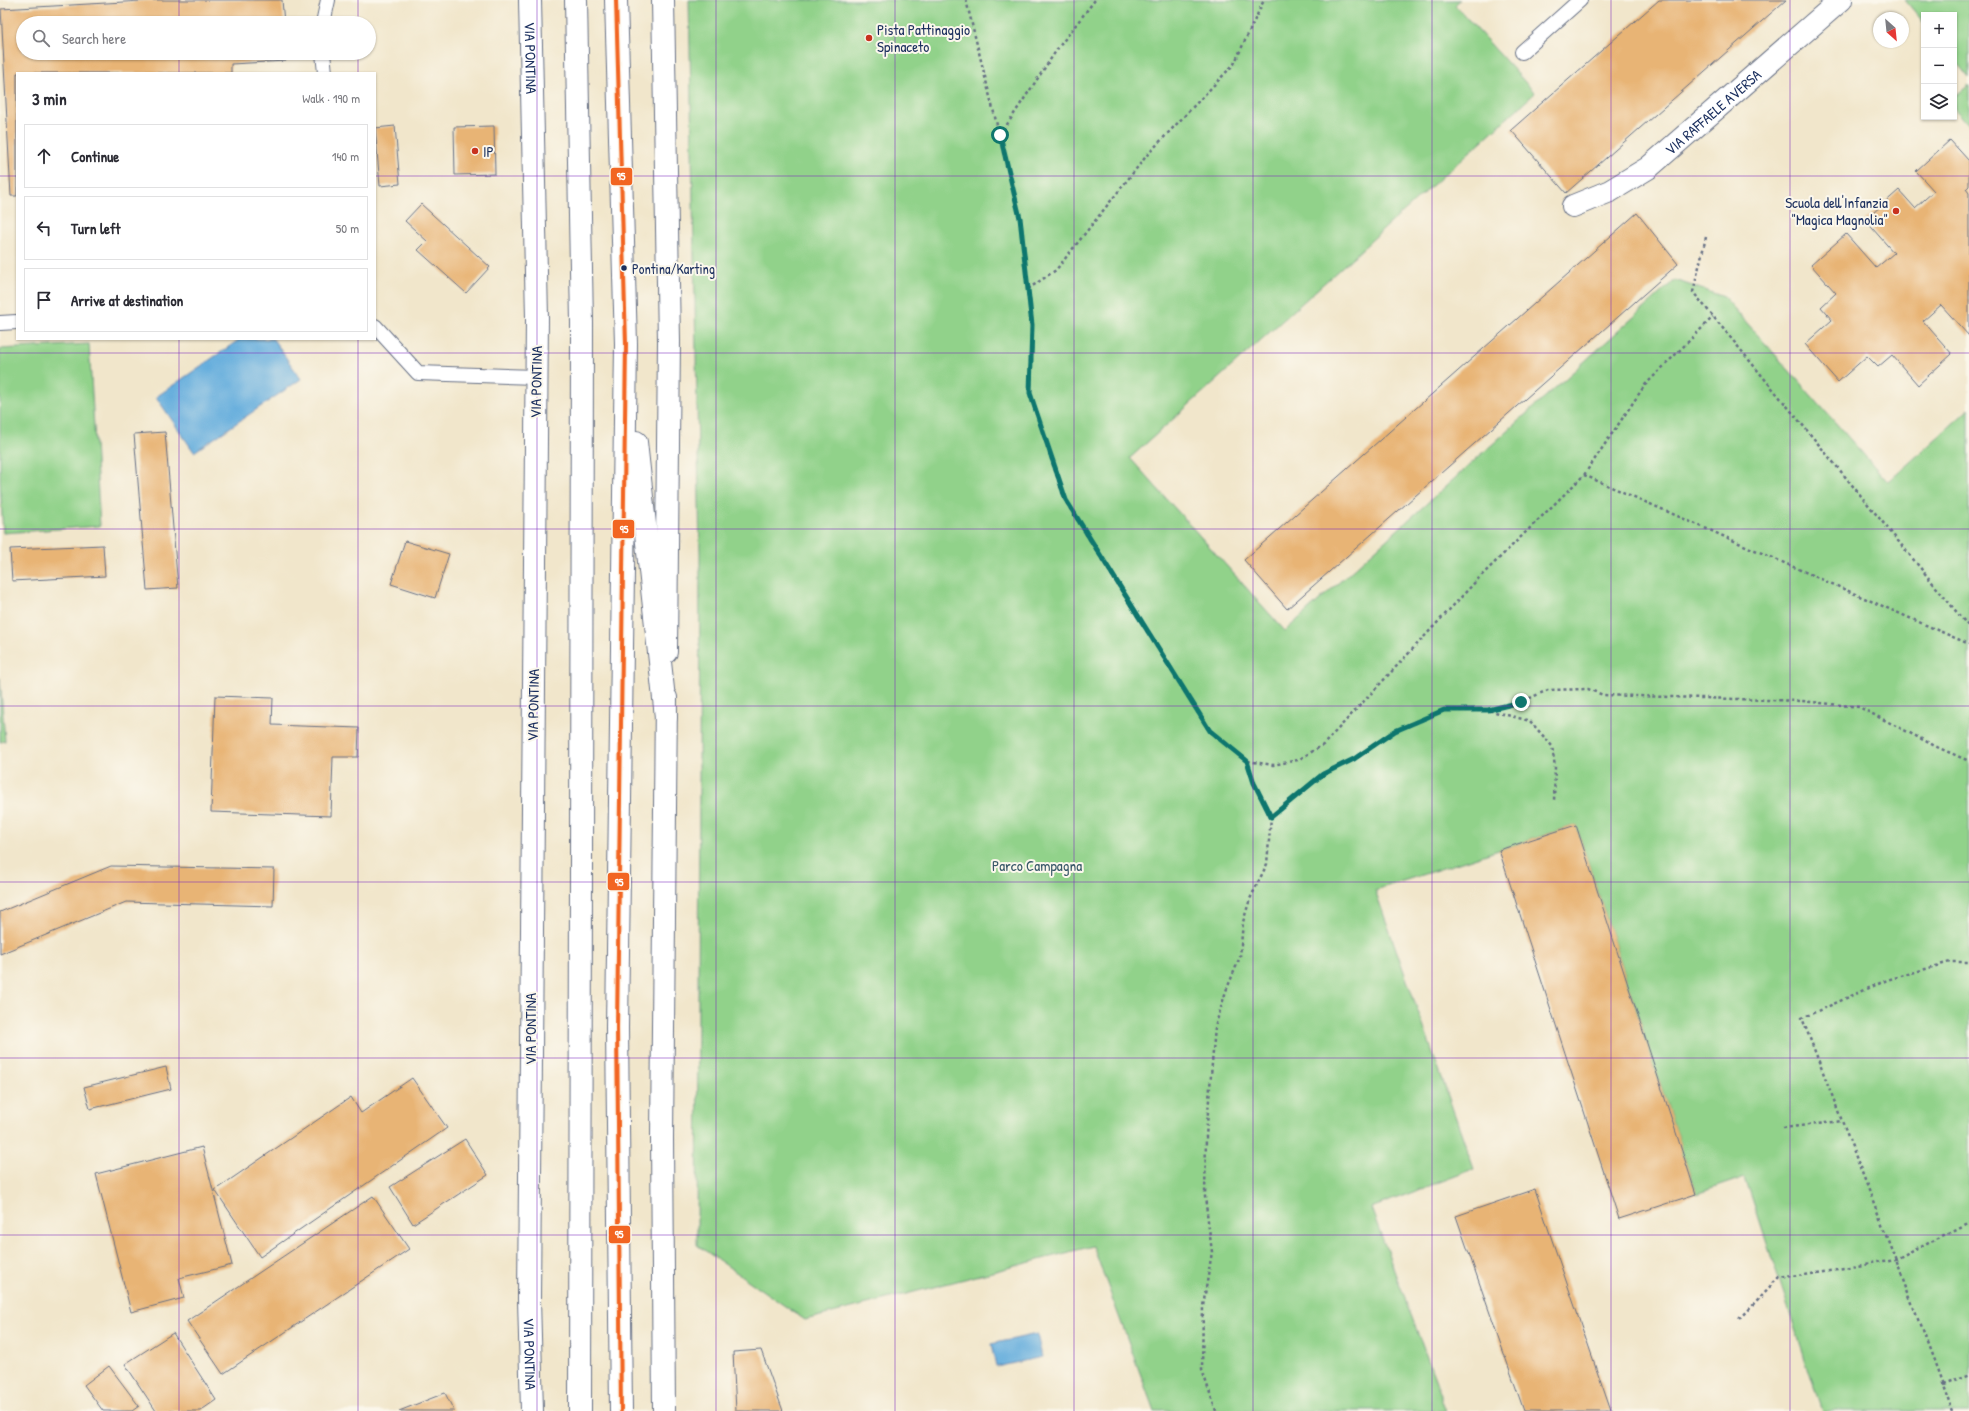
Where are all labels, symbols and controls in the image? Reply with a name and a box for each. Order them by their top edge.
north arrow [1873,12,1909,48]
map controls [1921,12,1957,120]
button: + [1921,12,1957,48]
search box [16,16,376,60]
place label: Pista Pattinaggio Spinaceto [877,19,970,57]
street label: VIA PONTINA [520,22,543,95]
icon: search [30,27,52,49]
text: Search here [62,28,126,49]
marker: Pista Pattinaggio Spinaceto [864,33,874,43]
button: − [1921,48,1957,84]
street label: VIA RAFFAELE AVERSA [1660,64,1766,159]
button: layers [1921,84,1957,120]
text: 3 min [32,87,67,110]
text: Walk · 190 m [302,89,360,107]
route start [991,126,1009,144]
place label: IP [483,141,494,162]
icon: ahead [33,145,55,167]
text: Continue [71,146,119,167]
marker: IP [470,146,480,156]
text: 140 m [332,147,359,165]
line badge: 95 [610,167,633,186]
text: 95 [617,169,626,183]
place label: Scuola dell'Infanzia "Magica Magnolia" [1785,192,1888,230]
marker: Scuola dell'Infanzia "Magica Magnolia" [1891,206,1901,216]
icon: left [33,217,55,239]
text: Turn left [71,218,121,239]
text: 50 m [336,219,359,237]
place label: Pontina/Karting [632,259,715,279]
marker: Pontina/Karting [619,263,629,273]
icon: arrive [33,289,55,311]
text: Arrive at destination [71,290,183,311]
street label: VIA PONTINA [525,345,547,418]
line badge: 95 [612,519,635,539]
text: 95 [620,522,629,536]
street label: VIA PONTINA [522,668,544,741]
route end [1512,693,1530,711]
park label: Parco Campagna [992,855,1082,876]
line badge: 95 [607,872,630,891]
text: 95 [615,875,624,889]
street label: VIA PONTINA [520,992,541,1065]
line badge: 95 [608,1225,631,1244]
text: 95 [615,1227,624,1241]
street label: VIA PONTINA [519,1318,542,1391]

